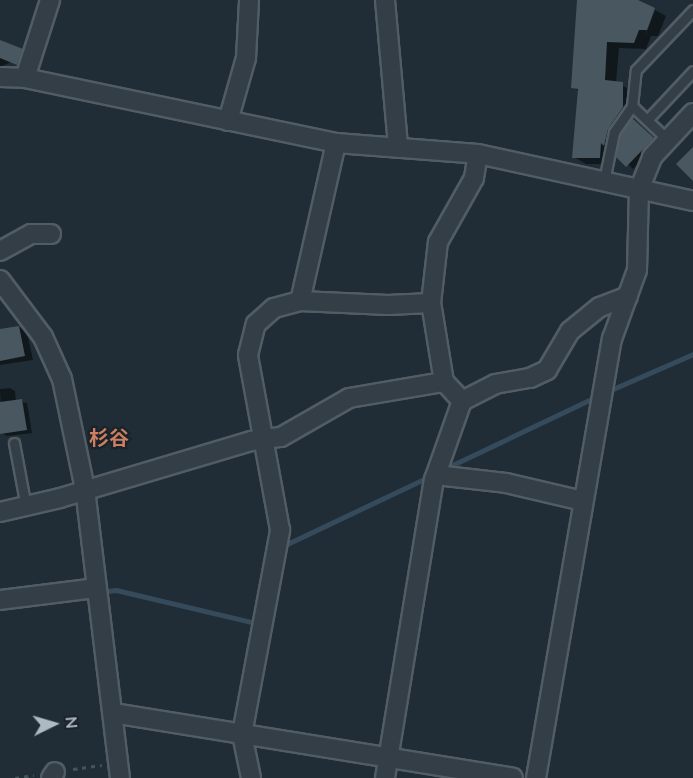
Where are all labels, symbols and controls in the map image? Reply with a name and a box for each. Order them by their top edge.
district label: 杉谷 [89,425,129,449]
north arrow [24,694,84,754]
text: N [61,716,82,729]

